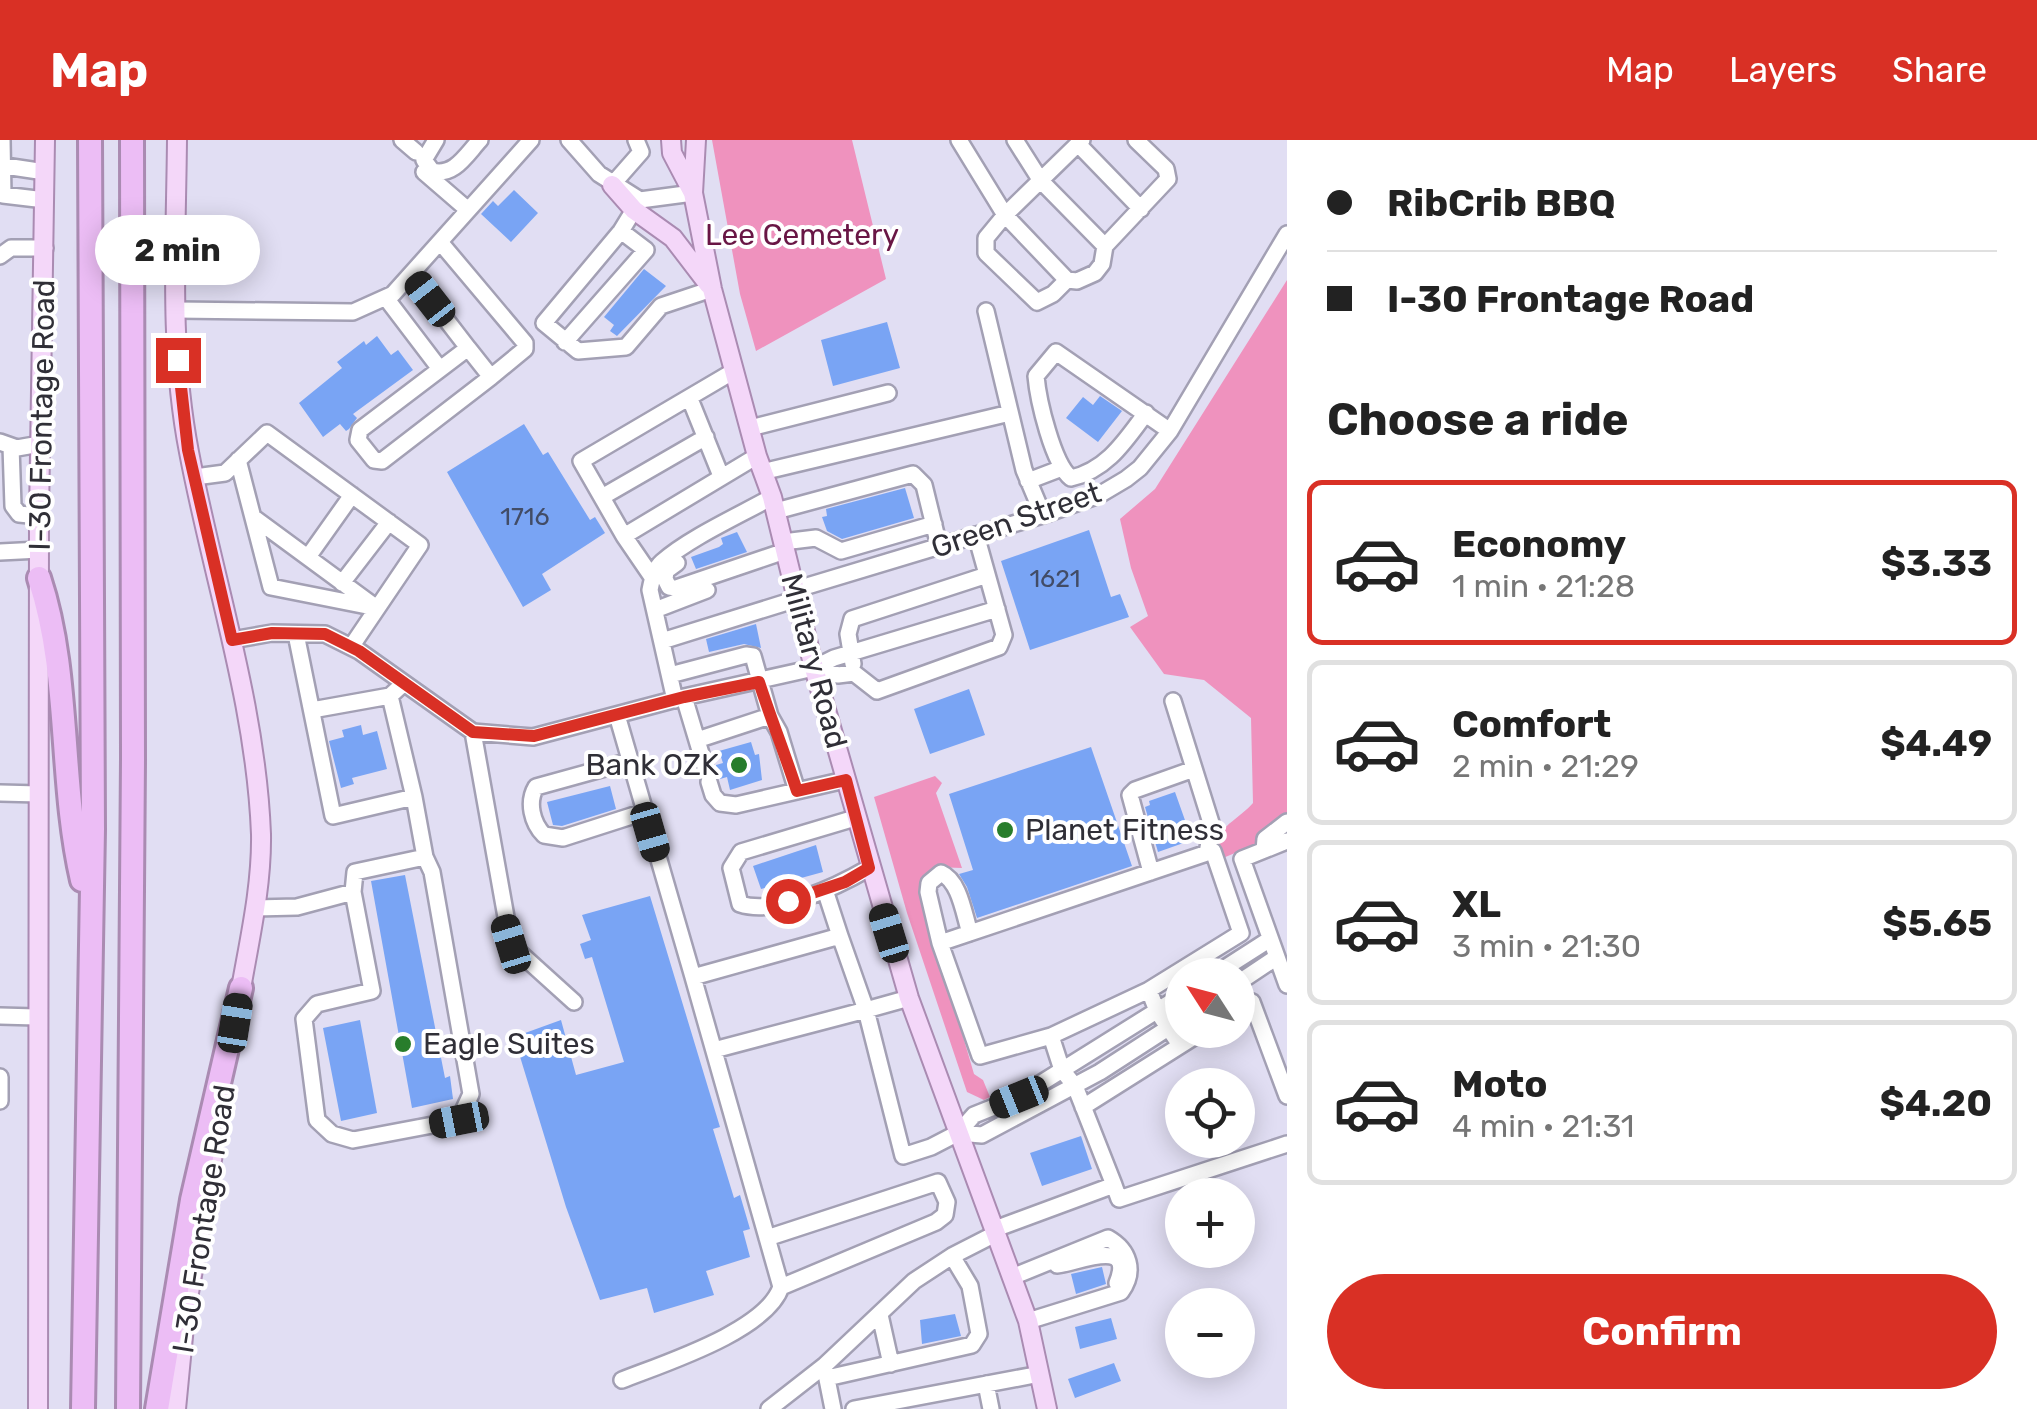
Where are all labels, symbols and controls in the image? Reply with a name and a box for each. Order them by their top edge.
text: Map [50,42,148,99]
text: Map [1606,49,1674,91]
text: Layers [1729,49,1837,91]
text: Share [1892,49,1987,91]
text: RibCrib BBQ [1387,180,1616,226]
callout: 2 min [96,215,260,285]
park label: Lee Cemetery [705,217,899,253]
text: 2 min [134,231,221,269]
car [400,266,460,332]
text: I-30 Frontage Road [1387,276,1754,322]
street label: I-30 Frontage Road [22,279,62,551]
route end [156,338,201,383]
text: Choose a ride [1327,393,1629,446]
street label: Green Street [926,474,1106,566]
house number: 1716 [500,502,550,531]
icon: car [1332,518,1422,608]
text: Economy [1452,521,1626,567]
text: $3.33 [1881,540,1992,586]
house number: 1621 [1029,564,1081,593]
text: 1 min · 21:28 [1452,567,1635,605]
street label: Military Road [773,570,855,752]
icon: car [1332,698,1422,788]
text: Comfort [1452,701,1611,747]
text: $4.49 [1880,720,1992,766]
place label: Bank OZK [586,747,719,783]
text: 2 min · 21:29 [1452,747,1639,785]
marker: Bank OZK [728,754,750,776]
car [627,799,673,865]
place label: Planet Fitness [1025,812,1224,848]
marker: Planet Fitness [994,819,1016,841]
icon: car [1332,878,1422,968]
route start [766,879,811,924]
text: XL [1452,881,1501,927]
car [866,900,912,966]
text: $5.65 [1882,900,1992,946]
car [488,911,534,977]
text: 3 min · 21:30 [1452,927,1641,965]
north arrow [1165,958,1255,1048]
map controls [1165,958,1255,1378]
car [215,991,255,1055]
place label: Eagle Suites [423,1026,595,1062]
marker: Eagle Suites [392,1033,414,1055]
icon: car [1332,1058,1422,1148]
text: Moto [1452,1061,1548,1107]
button: locate [1165,1068,1255,1158]
car [986,1072,1052,1122]
text: $4.20 [1880,1080,1992,1126]
street label: I-30 Frontage Road [165,1082,243,1356]
car [427,1100,491,1140]
text: 4 min · 21:31 [1452,1107,1635,1145]
button: + [1165,1178,1255,1268]
button: Confirm [1327,1274,1997,1389]
button: − [1165,1288,1255,1378]

